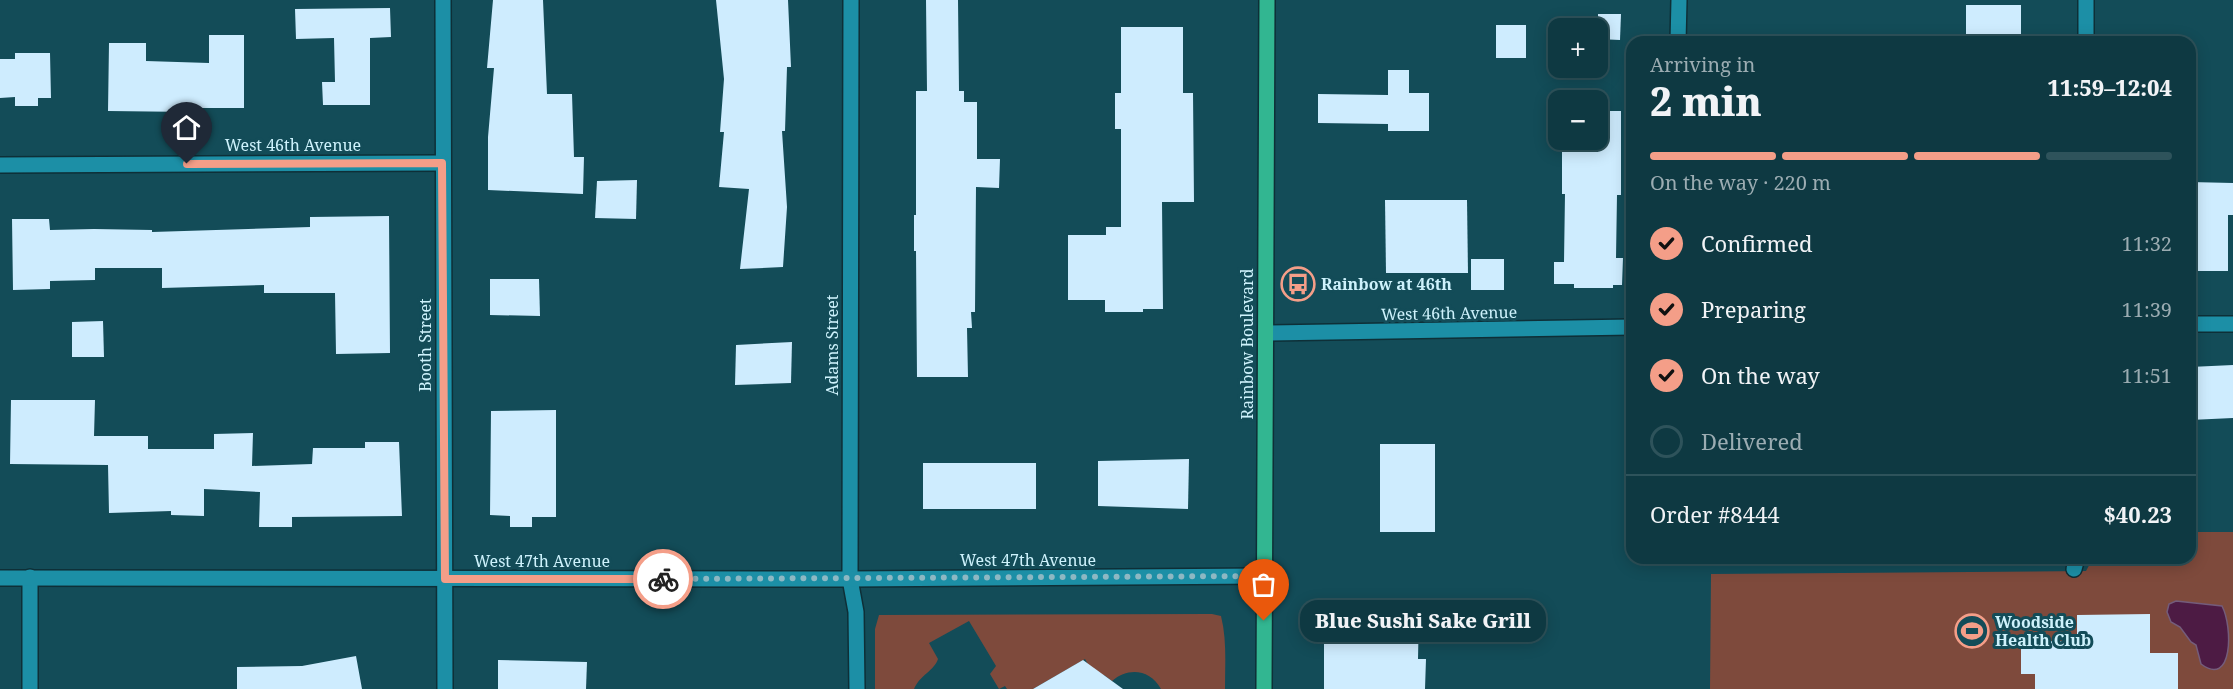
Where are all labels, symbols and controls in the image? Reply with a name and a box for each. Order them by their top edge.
map controls [1548,18,1608,150]
button: + [1548,18,1608,78]
text: Arriving in [1650,51,1755,78]
text: 11:59–12:04 [2048,72,2172,102]
text: 2 min [1650,74,1762,127]
button: − [1548,90,1608,150]
pin [161,102,212,164]
icon: home [170,111,203,144]
street label: West 46th Avenue [225,134,361,156]
text: On the way · 220 m [1650,169,1831,196]
icon: check [1650,227,1683,260]
text: Confirmed [1701,228,1812,258]
text: 11:32 [2122,230,2172,257]
bus stop icon: Rainbow at 46th [1280,266,1316,302]
street label: Rainbow Boulevard [1236,268,1258,419]
place label: Rainbow at 46th [1321,273,1452,295]
icon: check [1650,293,1683,326]
street label: Adams Street [821,294,843,395]
text: Preparing [1701,294,1806,324]
text: 11:39 [2122,296,2172,323]
street label: Booth Street [414,298,436,392]
street label: West 46th Avenue [1381,301,1517,325]
icon: check [1650,359,1683,392]
text: On the way [1701,360,1820,390]
text: 11:51 [2122,362,2172,389]
text: Delivered [1701,426,1803,456]
text: Order #8444 [1650,499,1780,529]
text: $40.23 [2103,499,2172,529]
courier [633,549,693,609]
street label: West 47th Avenue [960,549,1096,571]
street label: West 47th Avenue [474,550,610,572]
pin [1238,559,1289,621]
icon: bike [647,563,680,596]
icon: bag [1247,568,1280,601]
callout: Blue Sushi Sake Grill [1300,600,1546,642]
text: Blue Sushi Sake Grill [1315,607,1531,634]
place label: Woodside Health Club [1995,611,2091,651]
sports icon: Woodside Health Club [1954,613,1990,649]

